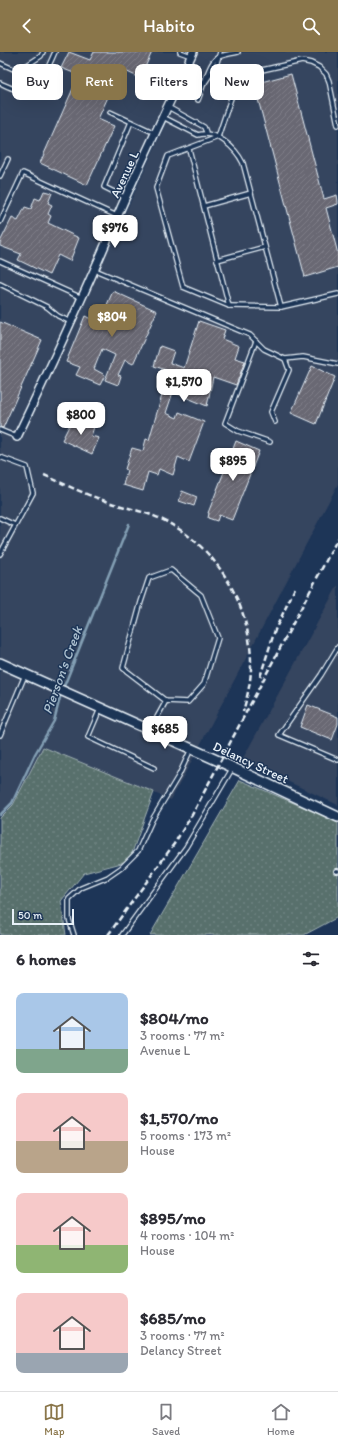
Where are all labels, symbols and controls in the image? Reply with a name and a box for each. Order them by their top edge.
icon: back [16,15,38,37]
text: Habito [143,15,195,37]
icon: search [300,15,322,37]
chip: Buy [12,64,63,100]
chip: Rent [71,64,127,100]
chip: Filters [135,64,202,100]
chip: New [210,64,264,100]
street label: Avenue L [107,148,142,200]
pin: $976 [91,215,139,249]
text: $976 [102,220,128,235]
pin: $804 [88,304,136,338]
text: $804 [97,309,127,324]
pin: $1,570 [151,369,217,403]
text: $1,570 [166,374,203,389]
pin: $800 [57,402,105,436]
text: $800 [66,407,96,422]
pin: $895 [209,448,257,482]
text: $895 [219,453,247,468]
water label: Pierson's Creek [39,623,86,716]
pin: $685 [141,716,189,750]
text: $685 [151,721,179,736]
street label: Delancy Street [211,738,291,787]
scale bar [12,907,74,926]
text: 50 m [18,909,42,922]
icon: filters [300,948,322,970]
text: 6 homes [16,949,76,969]
text: $804/mo [140,1008,209,1028]
icon: home [48,1009,96,1057]
text: 3 rooms · 77 m² [140,1028,225,1043]
text: Avenue L [140,1043,190,1058]
text: $1,570/mo [140,1108,218,1128]
icon: home [48,1109,96,1157]
text: 5 rooms · 173 m² [140,1128,231,1143]
text: House [140,1143,175,1158]
text: $895/mo [140,1208,206,1228]
icon: home [48,1209,96,1257]
text: 4 rooms · 104 m² [140,1228,234,1243]
text: House [140,1243,175,1258]
text: $685/mo [140,1308,206,1328]
icon: home [48,1309,96,1357]
text: 3 rooms · 77 m² [140,1328,225,1343]
text: Delancy Street [140,1343,222,1358]
tab: Map [43,1401,65,1438]
tab: Saved [152,1401,180,1438]
tab: Home [267,1401,295,1438]

